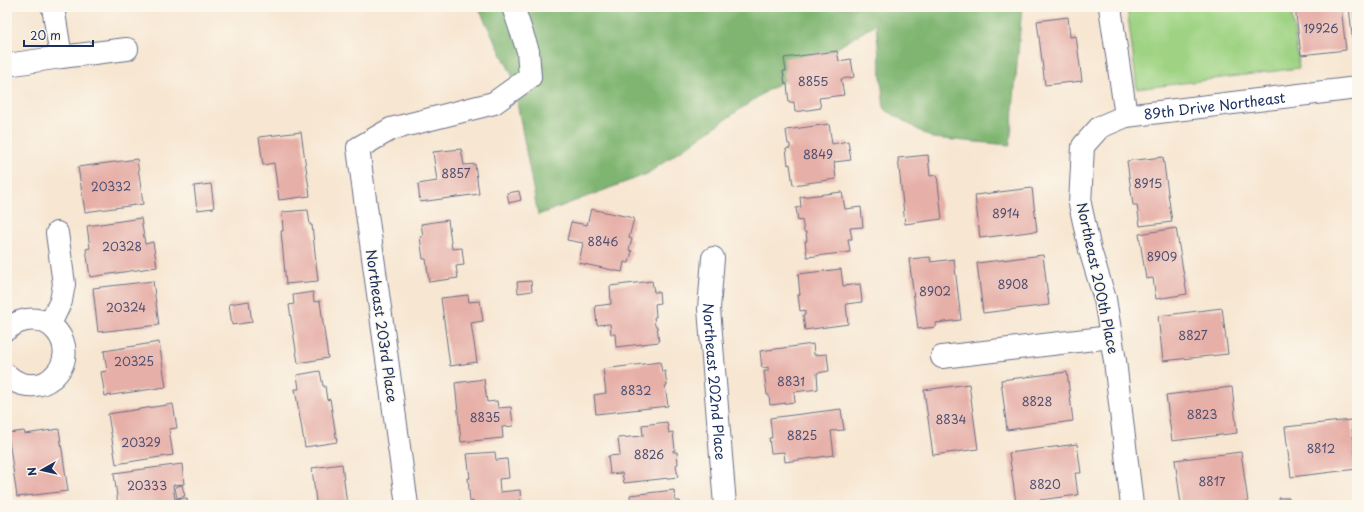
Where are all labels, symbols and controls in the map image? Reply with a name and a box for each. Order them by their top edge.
house number: 19926 [1303,19,1339,37]
scale bar [24,22,93,48]
text: 20 m [30,26,61,44]
house number: 8855 [798,72,828,90]
street label: 89th Drive Northeast [1142,86,1287,124]
house number: 8849 [803,145,833,163]
house number: 8857 [441,164,471,182]
house number: 8915 [1134,174,1162,192]
house number: 20332 [91,177,131,195]
street label: Northeast 200th Place [1072,200,1124,356]
house number: 8914 [992,204,1020,222]
house number: 8846 [588,232,619,250]
house number: 20328 [102,237,142,255]
house number: 8909 [1147,247,1177,265]
street label: Northeast 203rd Place [361,248,403,404]
house number: 8908 [997,275,1029,293]
house number: 8902 [919,282,951,300]
house number: 20324 [106,298,146,316]
street label: Northeast 202nd Place [698,302,732,461]
house number: 8827 [1178,326,1208,344]
house number: 20325 [114,352,154,370]
house number: 8831 [777,372,805,390]
house number: 8832 [621,381,651,399]
house number: 8828 [1022,392,1052,410]
house number: 8823 [1187,405,1217,423]
house number: 8835 [470,408,500,426]
house number: 8834 [935,410,967,428]
house number: 8825 [787,426,817,444]
house number: 20329 [121,433,161,451]
house number: 8812 [1307,439,1335,457]
house number: 8826 [634,445,664,463]
north arrow [22,450,62,490]
text: N [23,466,41,477]
house number: 8817 [1198,472,1226,490]
house number: 8820 [1029,475,1061,493]
house number: 20333 [127,476,167,494]

